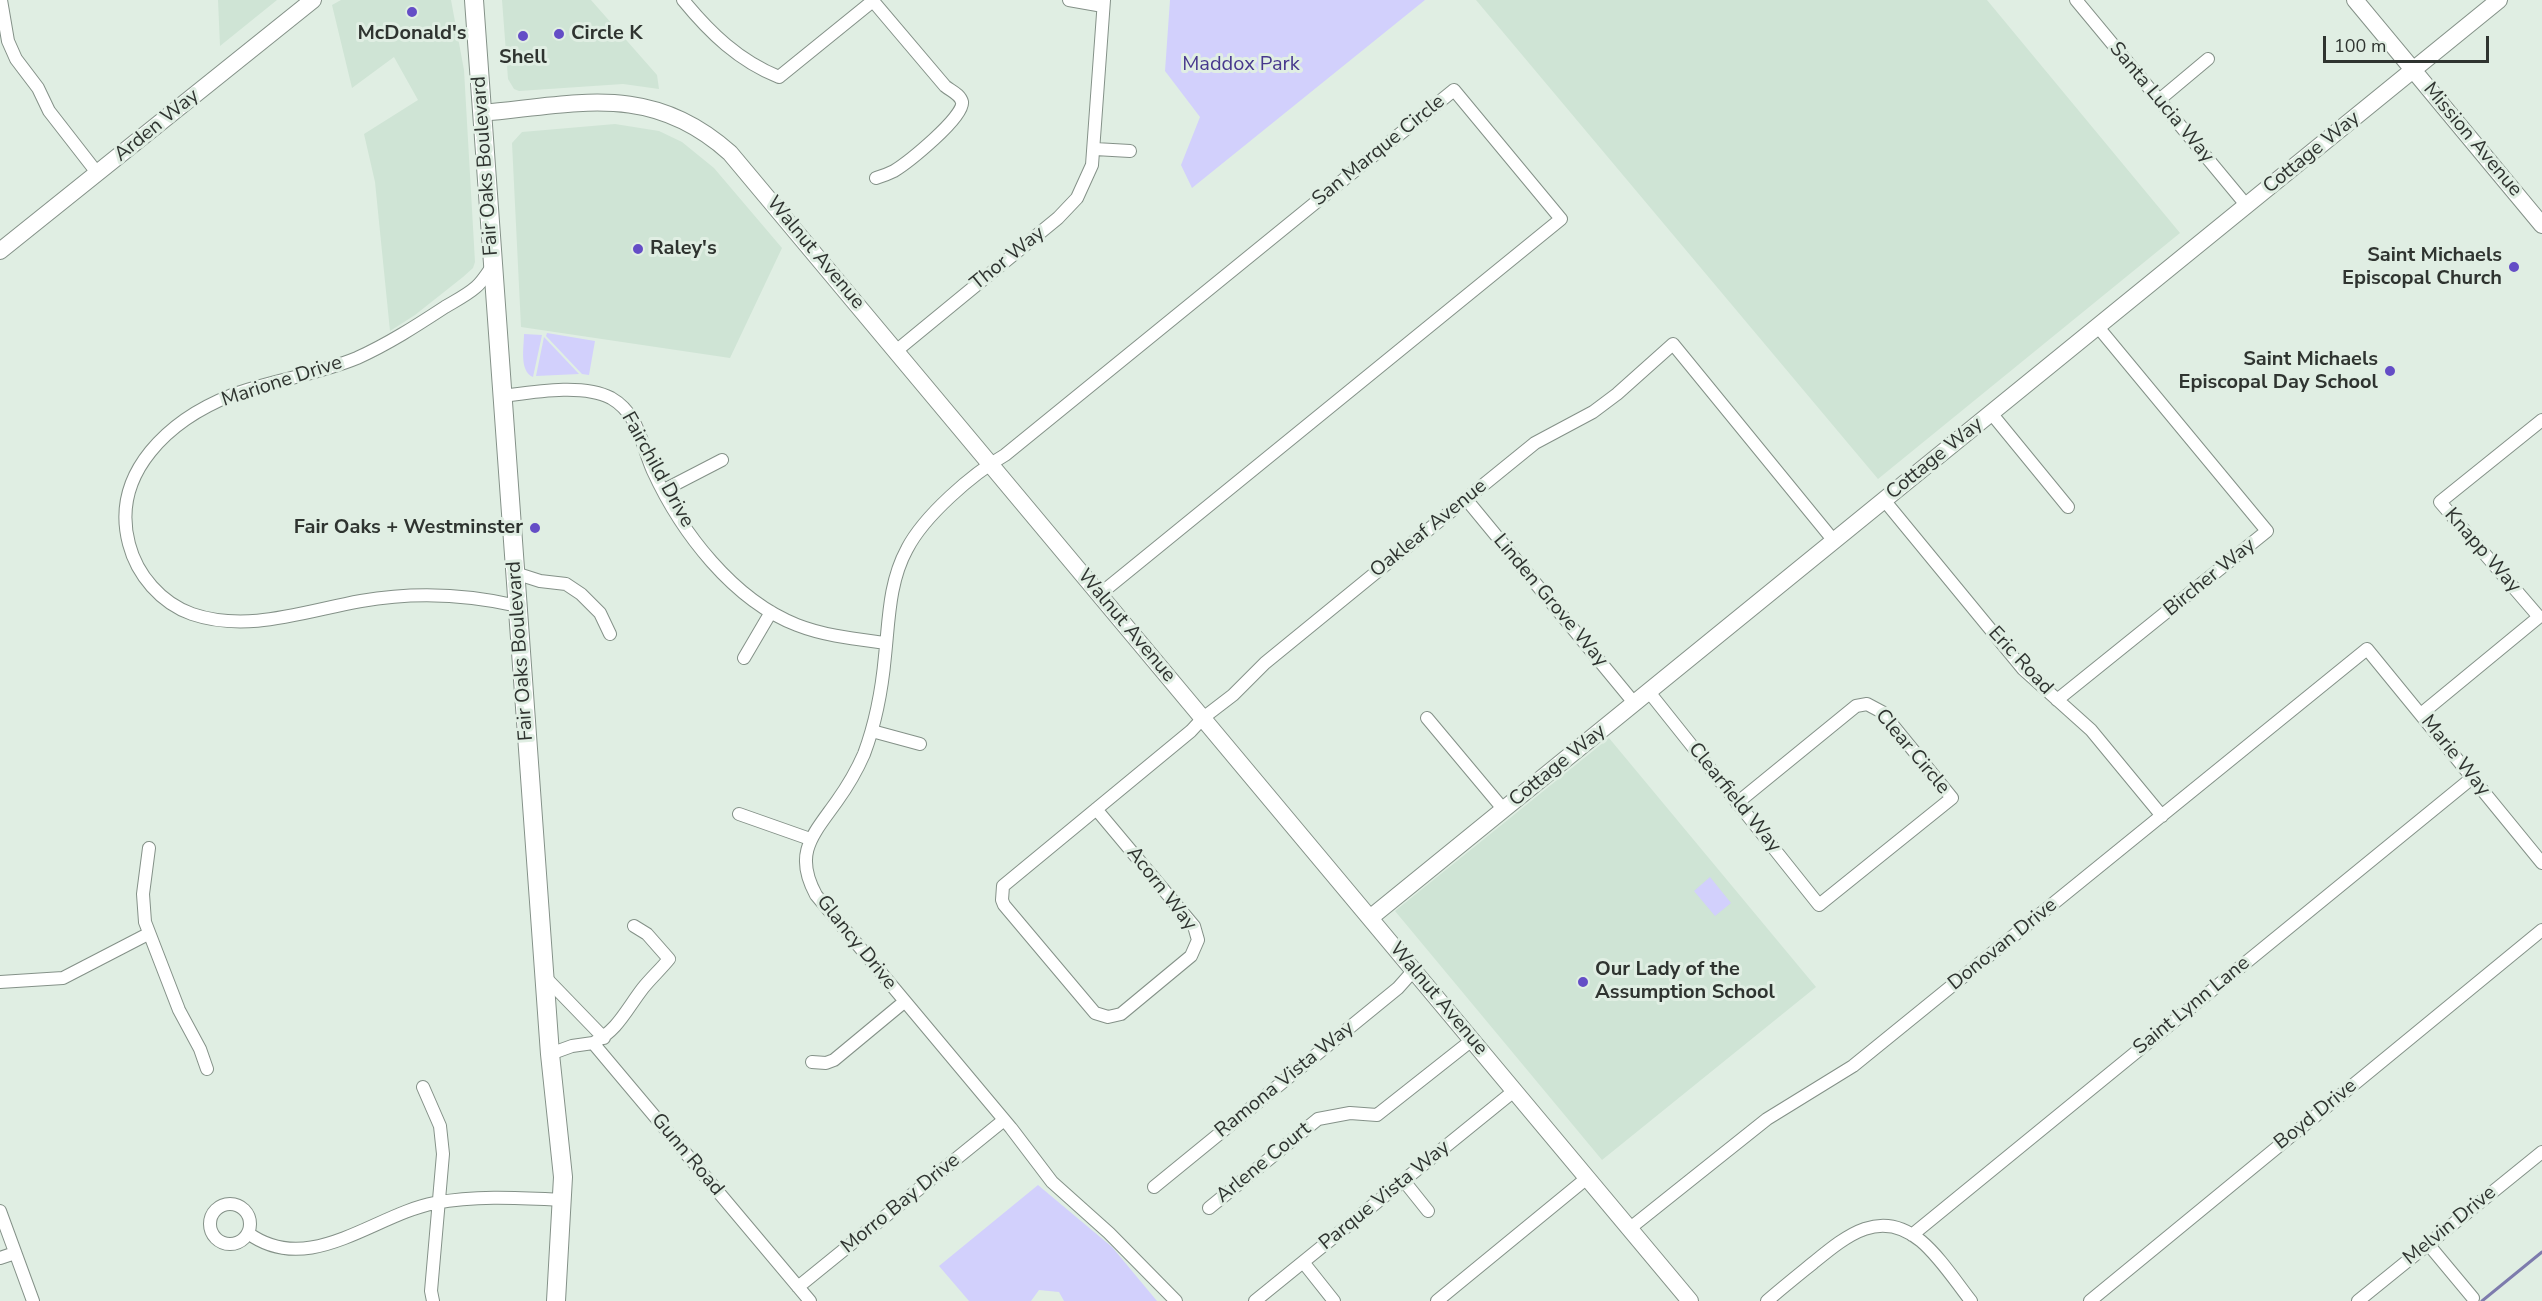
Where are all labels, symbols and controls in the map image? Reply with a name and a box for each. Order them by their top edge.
marker: McDonald's [405,5,419,19]
place label: McDonald's [357,22,467,46]
place label: Circle K [571,22,643,46]
scale bar [2326,24,2492,62]
marker: Circle K [552,27,566,41]
marker: Shell [516,29,530,43]
text: 100 m [2334,34,2386,58]
street label: Santa Lucia Way [2104,38,2218,168]
place label: Shell [499,46,547,70]
park label: Maddox Park [1182,53,1300,77]
street label: Fair Oaks Boulevard [468,75,504,257]
street label: Mission Avenue [2417,78,2527,202]
street label: Arden Way [110,85,204,167]
street label: San Marque Circle [1308,90,1450,212]
street label: Cottage Way [2259,107,2365,199]
street label: Walnut Avenue [761,192,869,314]
street label: Thor Way [966,222,1050,296]
place label: Raley's [650,237,717,261]
marker: Raley's [631,242,645,256]
place label: Saint Michaels Episcopal Church [2342,244,2502,291]
marker: Saint Michaels Episcopal Church [2507,260,2521,274]
place label: Saint Michaels Episcopal Day School [2179,348,2378,395]
street label: Marione Drive [219,351,345,413]
marker: Saint Michaels Episcopal Day School [2383,364,2397,378]
street label: Fairchild Drive [615,408,699,532]
street label: Cottage Way [1882,413,1988,505]
street label: Oakleaf Avenue [1366,475,1492,583]
street label: Knapp Way [2439,504,2525,598]
place label: Fair Oaks + Westminster [294,516,523,540]
marker: Fair Oaks + Westminster [528,521,542,535]
street label: Linden Grove Way [1488,530,1612,672]
street label: Bircher Way [2160,534,2260,622]
street label: Fair Oaks Boulevard [503,560,539,742]
street label: Walnut Avenue [1072,565,1180,687]
street label: Eric Road [1982,622,2058,700]
street label: Clear Circle [1869,705,1955,799]
street label: Marie Way [2415,711,2495,801]
street label: Cottage Way [1505,720,1611,812]
street label: Clearfield Way [1682,738,1786,858]
street label: Acorn Way [1121,842,1201,936]
street label: Glancy Drive [811,891,901,995]
street label: Donovan Drive [1944,894,2062,996]
street label: Walnut Avenue [1384,938,1492,1060]
street label: Saint Lynn Lane [2129,952,2255,1060]
place label: Our Lady of the Assumption School [1595,958,1775,1005]
marker: Our Lady of the Assumption School [1576,975,1590,989]
street label: Ramona Vista Way [1211,1017,1359,1143]
street label: Boyd Drive [2270,1075,2362,1155]
street label: Gunn Road [646,1109,728,1201]
street label: Arlene Court [1212,1117,1316,1209]
street label: Parque Vista Way [1315,1136,1455,1256]
street label: Morro Bay Drive [837,1149,965,1259]
street label: Melvin Drive [2399,1181,2501,1271]

